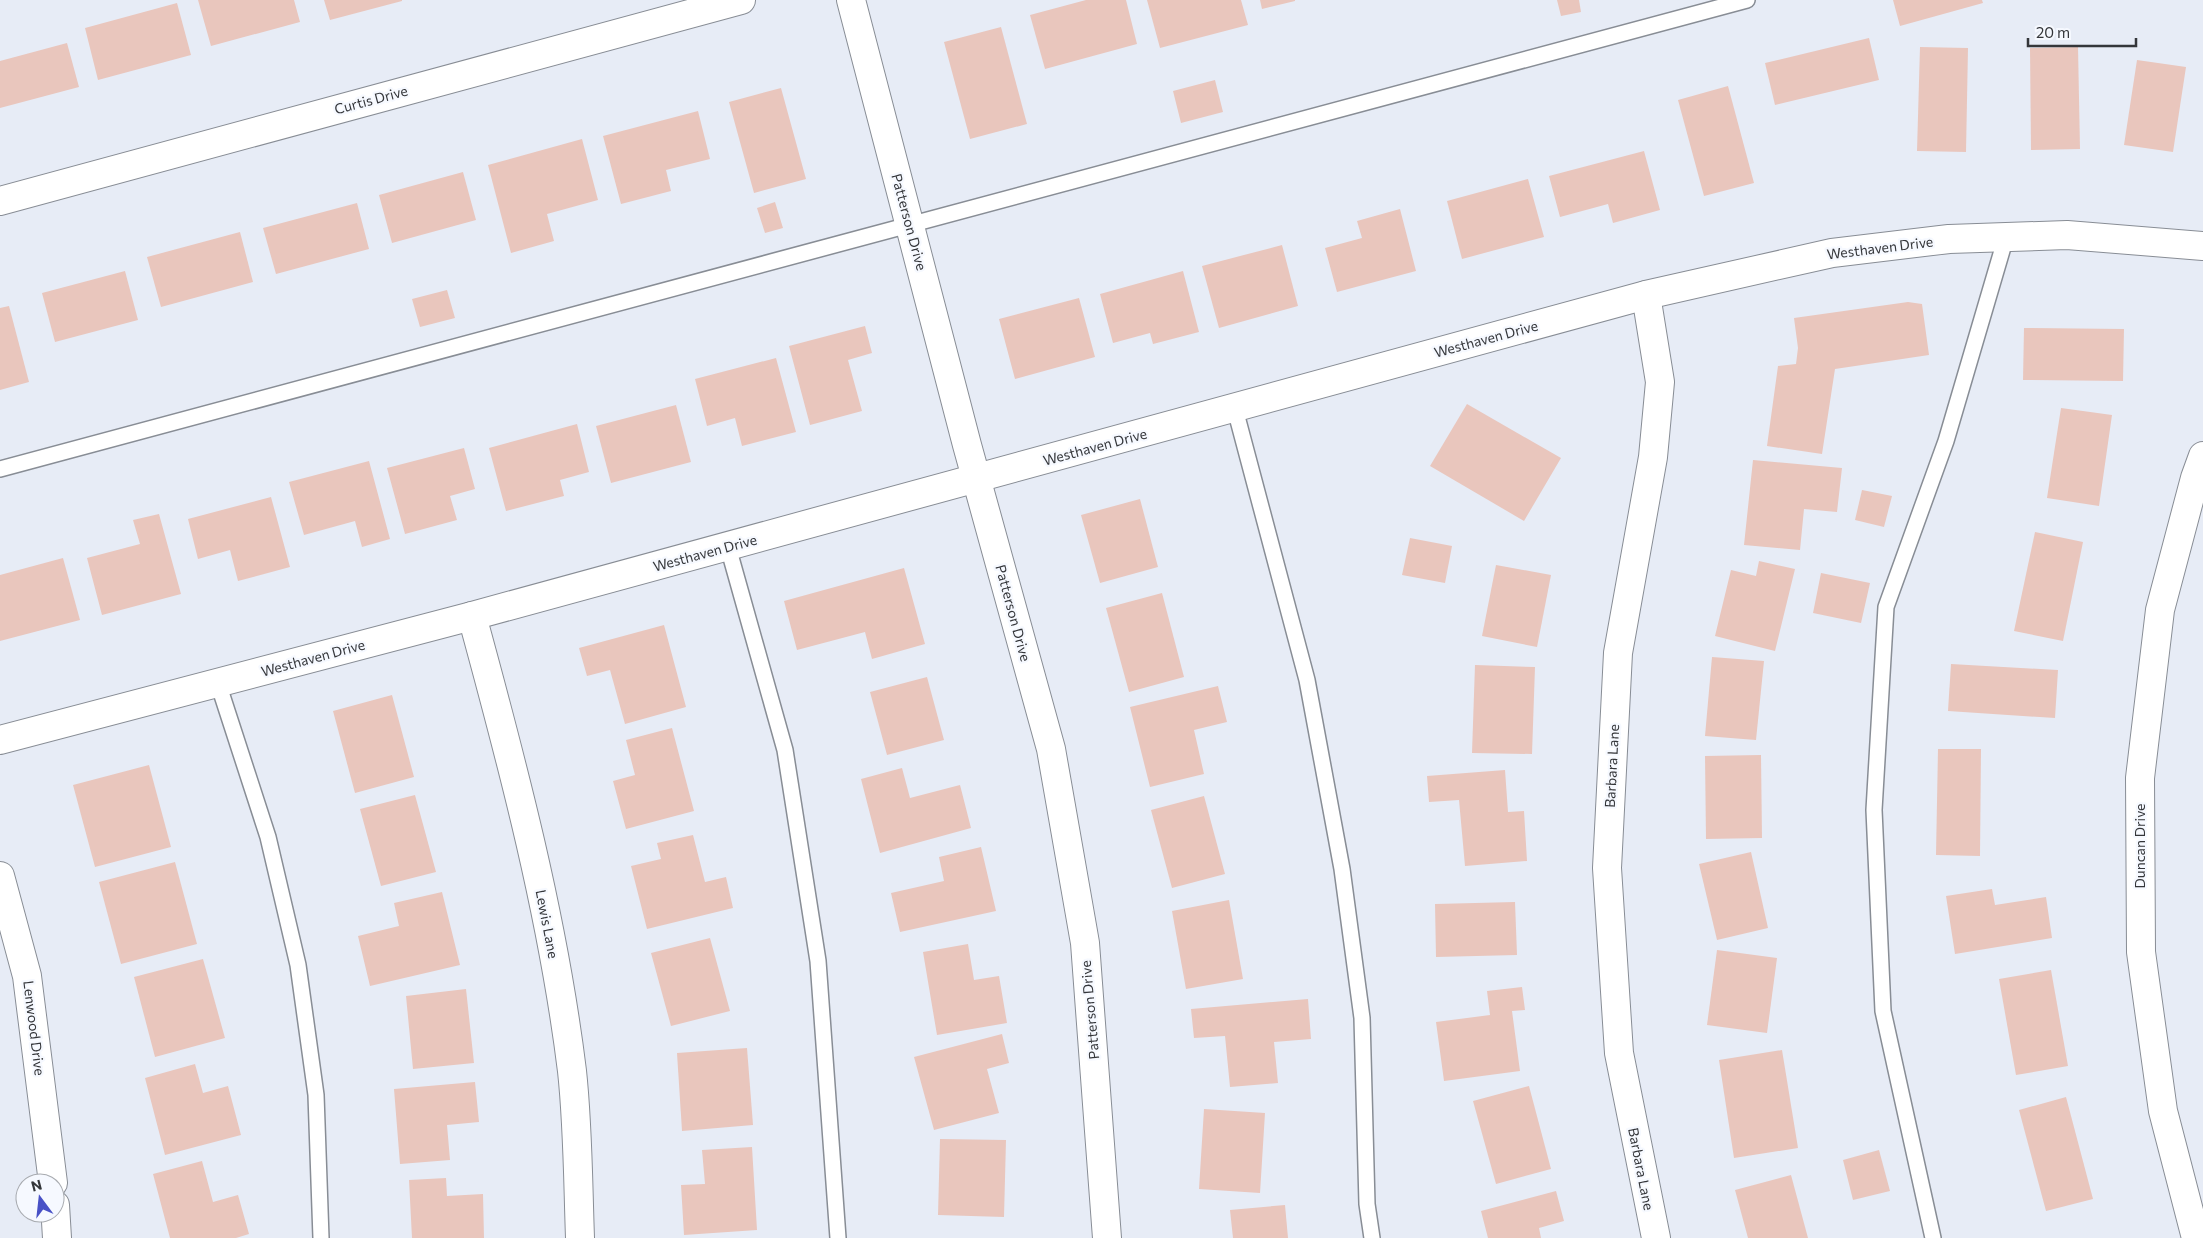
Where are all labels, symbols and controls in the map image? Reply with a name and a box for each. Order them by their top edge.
scale bar [2028,15,2136,47]
text: 20 m [2036,23,2070,41]
street label: Curtis Drive [332,82,409,117]
street label: Patterson Drive [888,172,931,272]
street label: Westhaven Drive [1826,233,1934,262]
street label: Westhaven Drive [1432,316,1540,361]
street label: Westhaven Drive [1041,424,1149,469]
street label: Westhaven Drive [651,530,759,575]
street label: Patterson Drive [992,563,1035,663]
street label: Westhaven Drive [259,635,367,680]
street label: Barbara Lane [1601,724,1622,808]
street label: Duncan Drive [2131,804,2148,888]
street label: Lewis Lane [532,888,562,960]
street label: Patterson Drive [1077,960,1102,1060]
street label: Lenwood Drive [20,979,49,1076]
street label: Barbara Lane [1625,1126,1658,1212]
north arrow [15,1173,65,1223]
text: N [29,1175,44,1195]

